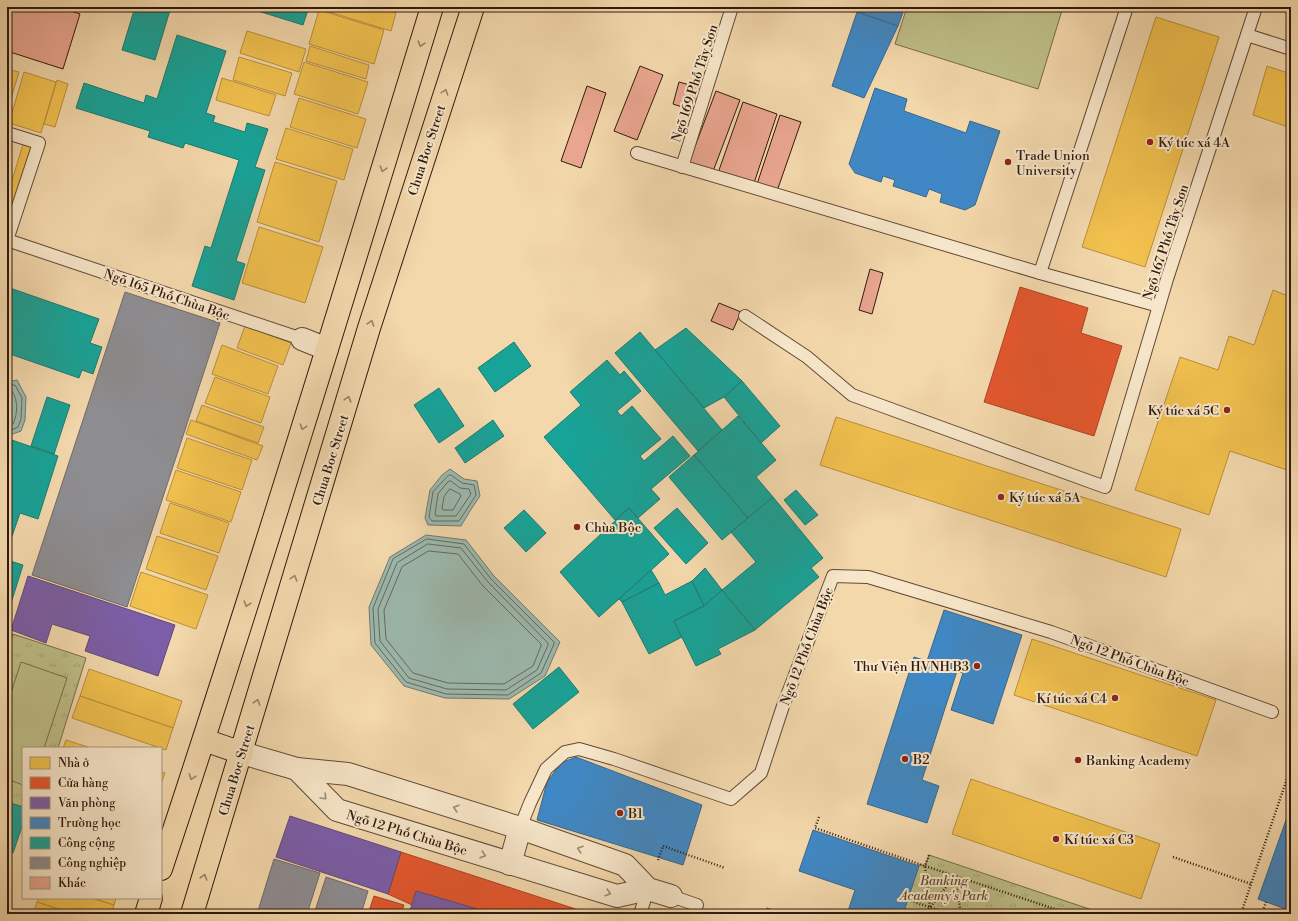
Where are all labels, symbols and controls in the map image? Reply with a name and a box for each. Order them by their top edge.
street label: Ngõ 169 Phố Tây Sơn [668,22,722,144]
one-way arrow [417,41,426,48]
one-way arrow [440,89,449,96]
street label: Chua Boc Street [405,103,449,198]
place label: Ký túc xá 4A [1158,135,1231,151]
marker: Ký túc xá 4A [1145,137,1155,147]
place label: Trade Union University [1016,148,1090,179]
marker: Trade Union University [1003,157,1013,167]
one-way arrow [379,165,388,172]
street label: Ngõ 167 Phố Tây Sơn [1140,182,1192,302]
street label: Ngõ 165 Phố Chùa Bộc [102,266,232,324]
one-way arrow [366,319,374,326]
one-way arrow [343,396,352,403]
place label: Ký túc xá 5C [1148,403,1219,419]
marker: Ký túc xá 5C [1222,405,1232,415]
street label: Chua Boc Street [310,412,353,508]
one-way arrow [299,423,308,430]
place label: Ký túc xá 5A [1009,490,1081,506]
marker: Ký túc xá 5A [996,492,1006,502]
place label: Chùa Bộc [585,520,642,536]
marker: Chùa Bộc [572,522,582,532]
one-way arrow [289,574,298,581]
street label: Ngõ 12 Phố Chùa Bộc [777,585,837,708]
one-way arrow [243,600,252,607]
street label: Ngõ 12 Phố Chùa Bộc [1068,632,1192,690]
place label: Thư Viện HVNH B3 [854,659,969,675]
marker: Thư Viện HVNH B3 [972,661,982,671]
place label: Kí túc xá C4 [1037,691,1107,707]
marker: Kí túc xá C4 [1110,693,1120,703]
one-way arrow [252,699,261,706]
street label: Chua Boc Street [216,722,259,818]
legend [22,747,162,899]
place label: B2 [912,752,930,768]
place label: Banking Academy [1085,753,1192,769]
marker: B2 [900,754,910,764]
marker: Banking Academy [1073,755,1083,765]
text: Nhà ở [58,756,90,771]
one-way arrow [188,773,197,780]
text: Cửa hàng [58,776,109,791]
one-way arrow [319,792,327,800]
text: Văn phòng [57,796,116,811]
one-way arrow [453,804,460,813]
place label: B1 [627,806,643,822]
street label: Ngõ 12 Phố Chùa Bộc [344,807,469,859]
marker: B1 [615,808,625,818]
text: Trường học [58,816,121,831]
place label: Kí túc xá C3 [1064,832,1134,848]
marker: Kí túc xá C3 [1051,834,1061,844]
text: Công cộng [58,836,116,851]
one-way arrow [577,845,584,853]
one-way arrow [480,851,487,859]
text: Công nghiệp [58,856,126,871]
one-way arrow [199,873,208,880]
park label: Banking Academy's Park [898,873,988,904]
text: Khác [58,876,86,891]
one-way arrow [604,888,611,897]

